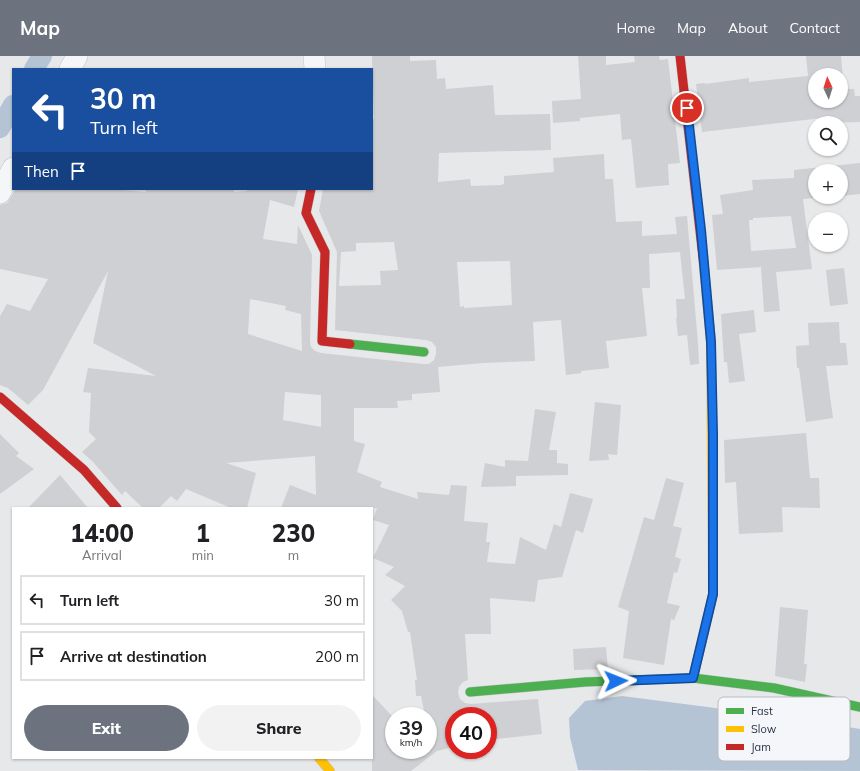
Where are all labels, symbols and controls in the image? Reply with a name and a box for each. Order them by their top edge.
text: Map [20,16,60,40]
text: Home [616,19,655,37]
text: Map [677,19,706,37]
text: About [728,19,768,37]
text: Contact [790,19,840,37]
north arrow [808,68,848,108]
map controls [808,68,848,252]
text: 30 m [90,81,156,116]
icon: left [24,84,76,136]
pin [670,91,704,125]
icon: arrive [676,97,698,119]
text: Turn left [90,116,158,139]
button: search [808,116,848,156]
icon: arrive [67,160,89,182]
text: Then [24,162,59,181]
button: + [808,164,848,204]
button: − [808,212,848,252]
text: 14:00 [70,518,134,548]
text: 1 [196,518,210,548]
text: 230 [272,518,315,548]
text: Arrival [82,547,122,563]
text: min [192,547,214,563]
text: m [288,547,299,563]
icon: left [26,589,48,611]
text: Turn left [60,591,119,610]
text: 30 m [324,591,359,610]
icon: arrive [26,645,48,667]
text: Arrive at destination [60,647,207,666]
text: 200 m [315,647,359,666]
position arrow [595,660,637,702]
legend [718,697,850,761]
text: Fast [751,704,773,718]
button: Exit [24,705,189,751]
button: Share [197,705,361,751]
speed limit sign: 40 [445,707,497,759]
text: 39 [399,715,423,740]
text: Slow [751,722,777,736]
text: km/h [400,736,422,749]
text: Jam [751,740,771,754]

